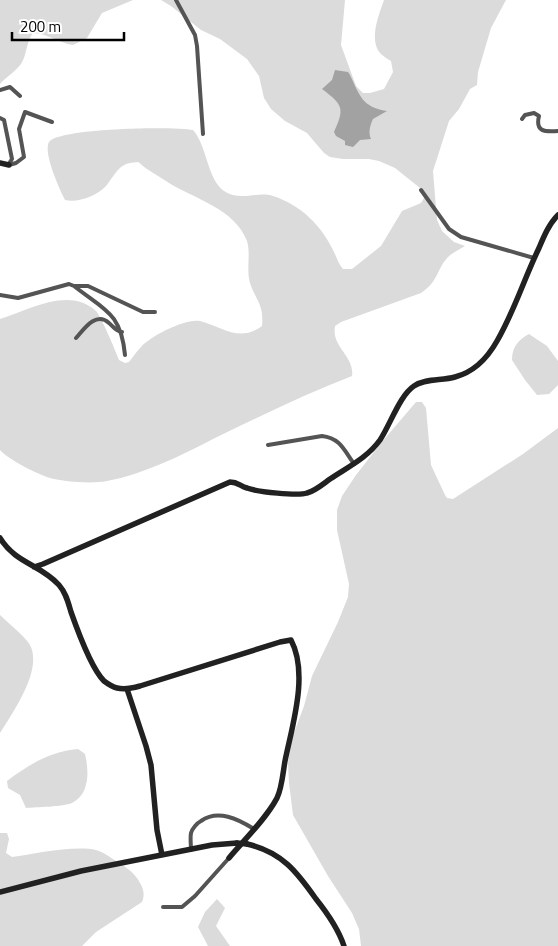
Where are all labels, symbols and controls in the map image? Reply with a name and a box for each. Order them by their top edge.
scale bar [12,10,125,42]
text: 200 m [20,15,61,38]

